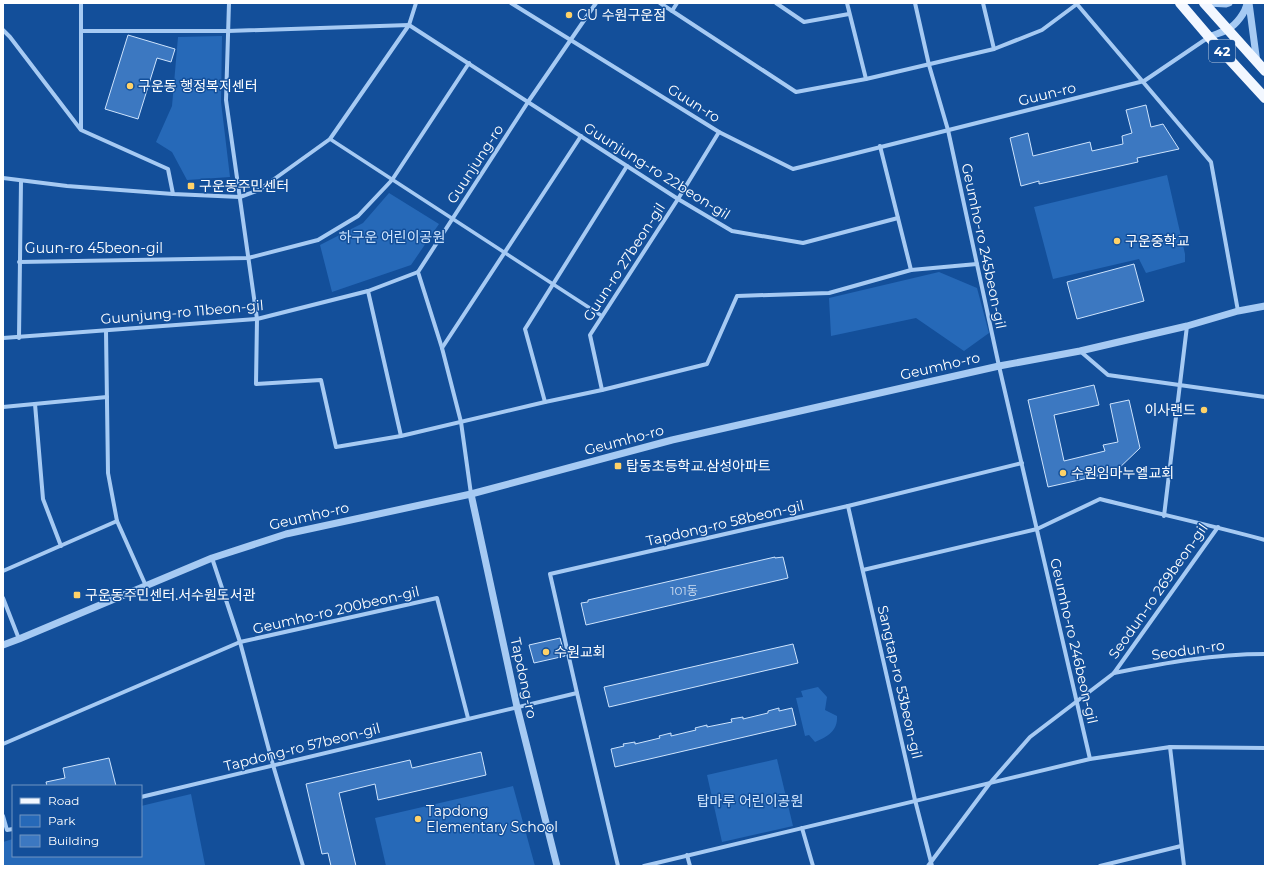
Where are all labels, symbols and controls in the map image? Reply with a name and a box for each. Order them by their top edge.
place label: CU 수원구운점 [577,6,666,24]
marker: CU 수원구운점 [564,10,574,20]
road number: 42 [1209,40,1235,62]
place label: 구운동 행정복지센터 [138,77,258,95]
street label: Guun-ro [1016,78,1078,110]
street label: Guun-ro [664,80,724,126]
marker: 구운동 행정복지센터 [125,81,135,91]
street label: Guunjung-ro 22beon-gil [580,118,734,224]
street label: Guunjung-ro [443,121,507,207]
street label: Geumho-ro 245beon-gil [958,162,1010,330]
place label: 구운동주민센터 [199,177,289,195]
marker: 구운동주민센터 [186,181,196,191]
street label: Guun-ro 27beon-gil [579,200,669,324]
park label: 하구운 어린이공원 [339,228,445,246]
place label: 구운중학교 [1125,232,1190,250]
marker: 구운중학교 [1112,236,1122,246]
street label: Guun-ro 45beon-gil [25,239,163,257]
street label: Guunjung-ro 11beon-gil [100,296,264,328]
street label: Geumho-ro [898,348,982,384]
place label: 이사랜드 [1144,401,1196,419]
marker: 이사랜드 [1199,405,1209,415]
street label: Geumho-ro [582,421,666,459]
place label: 탑동초등학교.삼성아파트 [626,457,771,475]
marker: 탑동초등학교.삼성아파트 [613,461,623,471]
place label: 수원임마누엘교회 [1071,464,1174,482]
marker: 수원임마누엘교회 [1058,468,1068,478]
street label: Tapdong-ro 58beon-gil [644,496,806,550]
street label: Geumho-ro [267,498,351,534]
street label: Seodun-ro 269beon-gil [1105,520,1211,662]
street label: Geumho-ro 246beon-gil [1046,556,1102,726]
street label: Geumho-ro 200beon-gil [251,582,421,638]
house number: 101동 [670,583,698,598]
place label: 구운동주민센터.서수원도서관 [85,586,256,604]
marker: 구운동주민센터.서수원도서관 [72,590,82,600]
street label: Sangtap-ro 53beon-gil [874,603,926,761]
street label: Tapdong-ro [507,636,541,720]
street label: Seodun-ro [1150,637,1226,663]
place label: 수원교회 [554,643,606,661]
marker: 수원교회 [541,647,551,657]
street label: Tapdong-ro 57beon-gil [222,719,382,775]
legend [12,785,142,857]
park label: 탑마루 어린이공원 [697,792,803,810]
text: Road [48,793,79,808]
place label: Tapdong Elementary School [426,802,558,836]
text: Park [48,813,76,828]
marker: Tapdong Elementary School [413,814,423,824]
text: Building [48,833,99,848]

